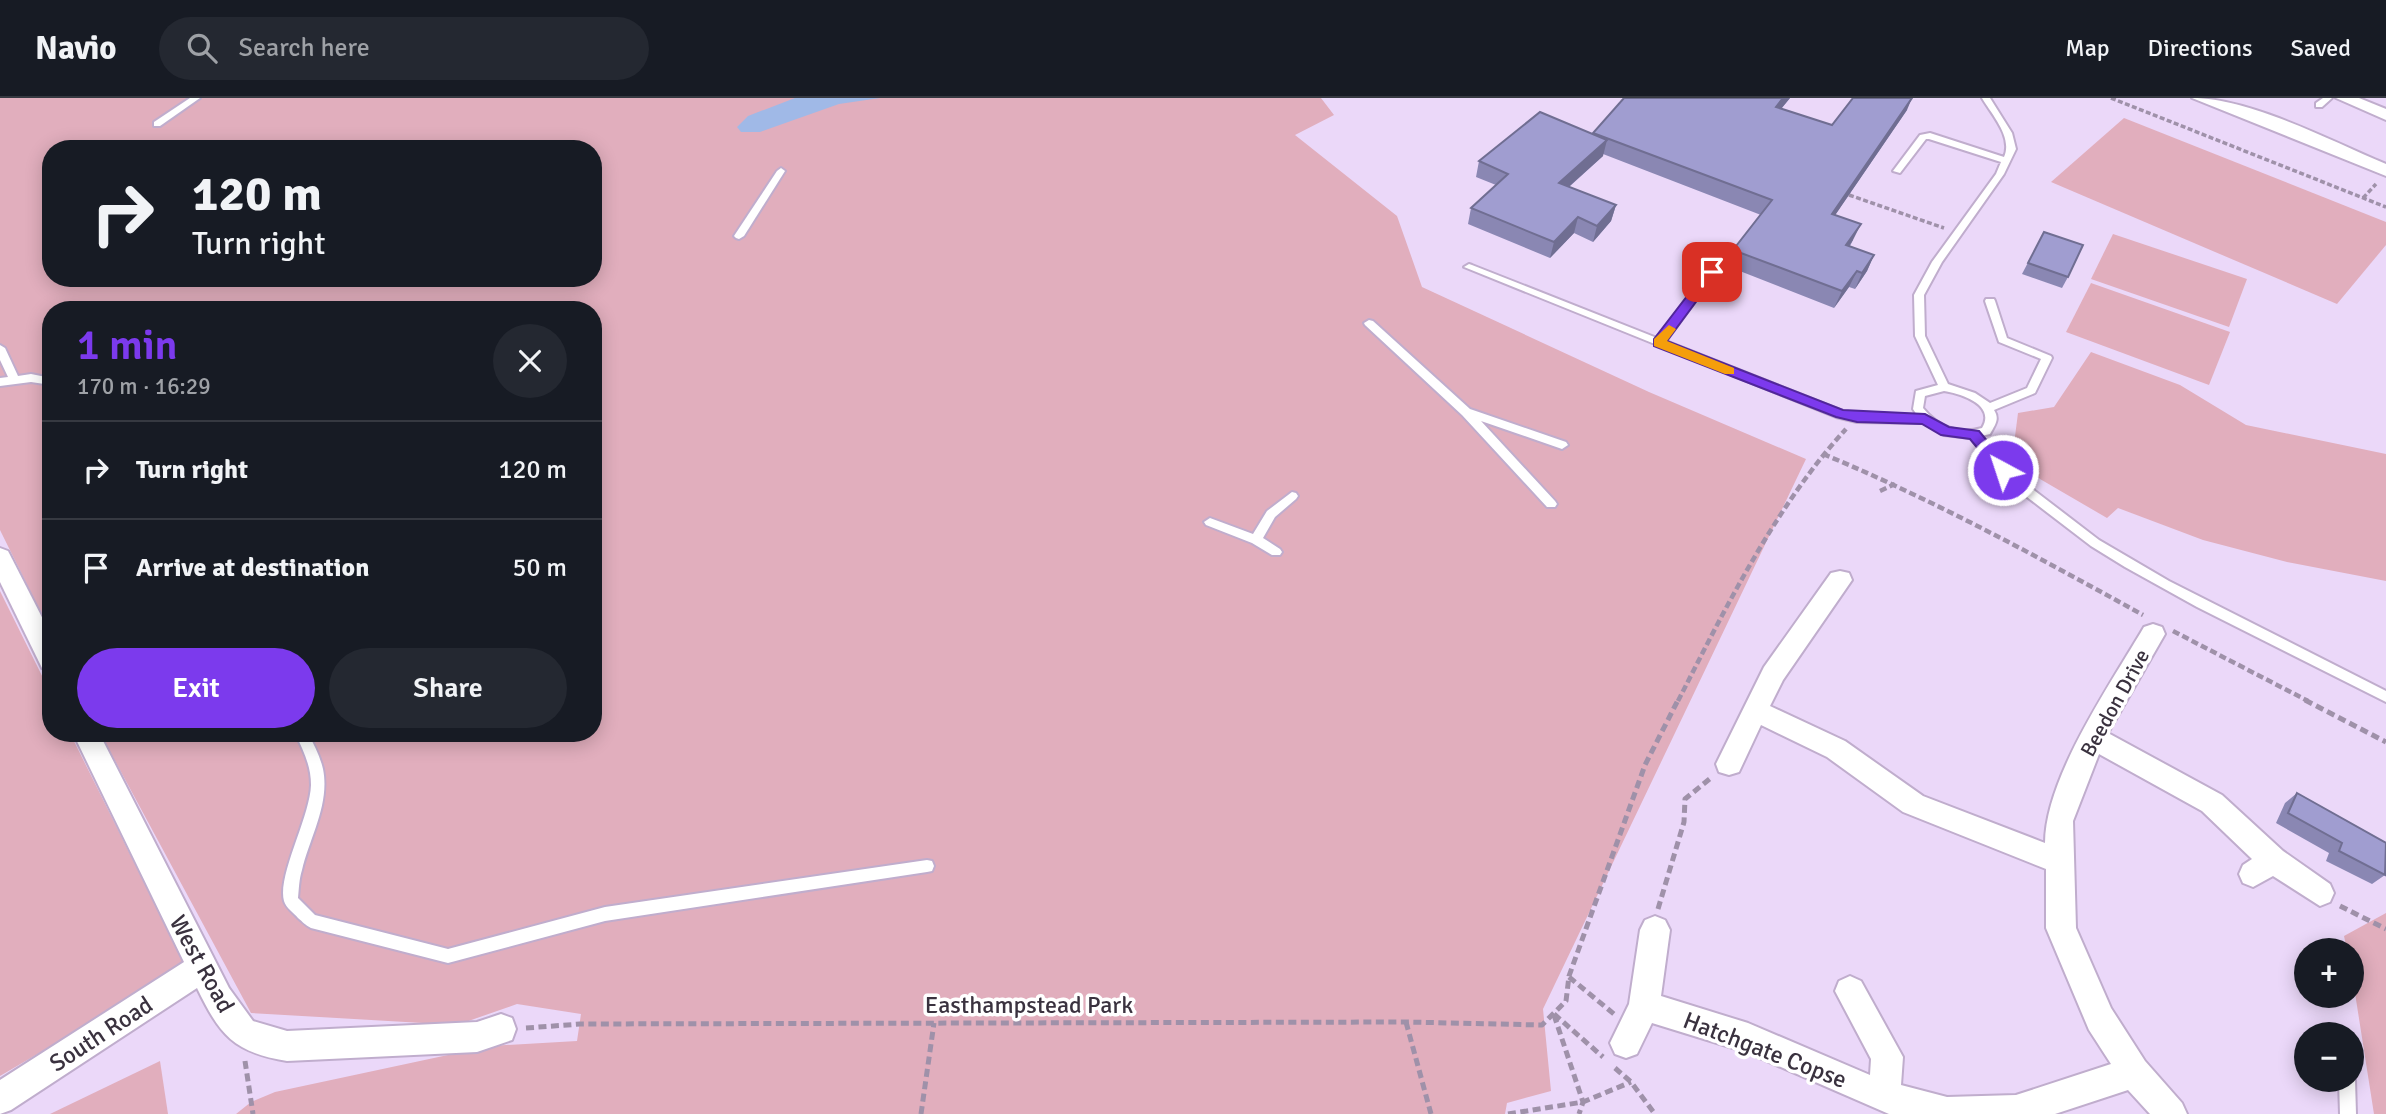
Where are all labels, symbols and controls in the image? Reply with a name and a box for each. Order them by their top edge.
search box [159,17,649,80]
text: Navio [35,28,117,69]
icon: search [183,29,221,67]
text: Search here [239,32,370,64]
text: Map [2065,33,2110,63]
text: Directions [2148,33,2253,63]
text: Saved [2291,33,2351,63]
text: 120 m [192,164,322,224]
icon: right [77,168,168,259]
text: Turn right [192,224,325,263]
pin [1682,242,1742,302]
icon: arrive [1693,253,1731,291]
text: 1 min [77,320,178,371]
button: close [493,324,567,398]
text: 170 m · 16:29 [77,372,211,401]
position arrow [1966,433,2040,507]
icon: right [77,451,115,489]
text: Turn right [136,454,248,486]
text: 120 m [498,454,567,486]
icon: arrive [77,549,115,587]
text: Arrive at destination [136,552,369,584]
text: 50 m [512,552,567,584]
street label: Beedon Drive [2075,645,2155,761]
button: Exit [77,648,315,728]
button: Share [329,648,567,728]
street label: West Road [163,910,241,1018]
map controls [2294,938,2364,1092]
button: + [2294,938,2364,1008]
street label: South Road [44,990,158,1078]
street label: Easthampstead Park [925,990,1133,1020]
street label: Hatchgate Copse [1679,1005,1851,1095]
button: − [2294,1022,2364,1092]

